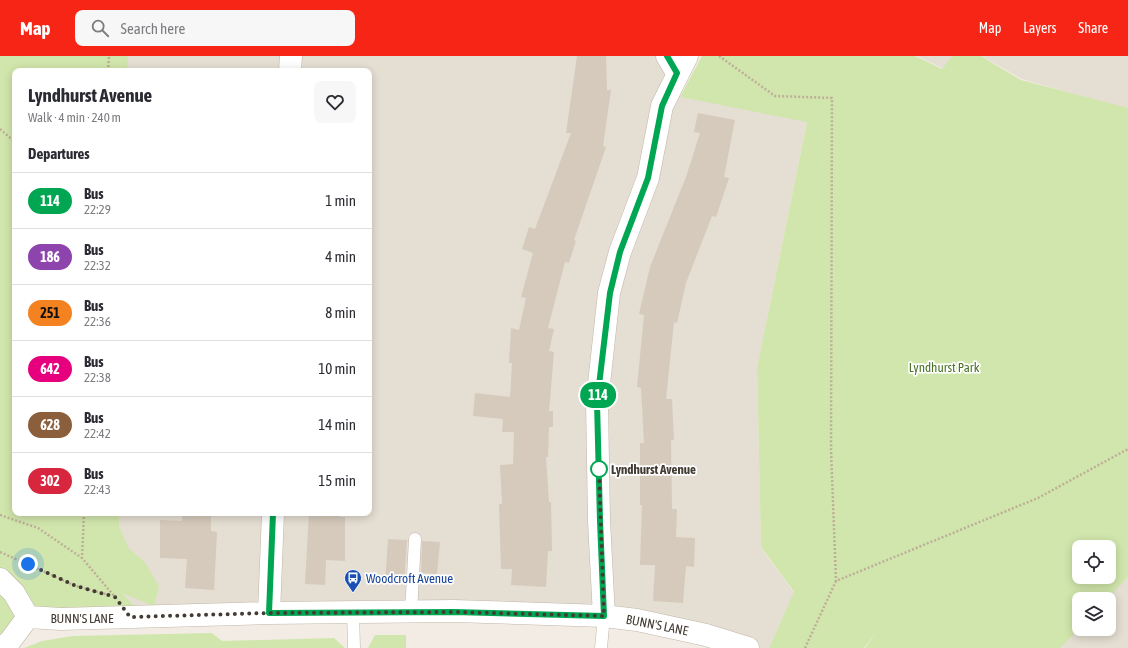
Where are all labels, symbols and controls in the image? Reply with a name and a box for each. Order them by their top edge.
search box [75,10,355,46]
text: Map [20,17,51,39]
icon: search [89,17,111,39]
text: Search here [121,20,185,37]
text: Map [979,20,1001,36]
text: Layers [1023,20,1056,36]
text: Share [1078,20,1108,36]
button: heart [314,81,356,123]
text: Lyndhurst Avenue [28,84,152,106]
text: Walk · 4 min · 240 m [28,110,121,125]
text: Departures [28,145,90,162]
text: Bus [84,185,104,202]
text: 1 min [325,192,356,209]
text: 114 [40,193,60,209]
text: 22:29 [84,202,111,217]
text: Bus [84,241,104,258]
text: 4 min [325,248,356,265]
text: 186 [40,249,60,265]
text: 22:32 [84,258,111,273]
text: Bus [84,297,104,314]
text: 8 min [325,304,356,321]
text: 251 [40,305,60,321]
text: 22:36 [84,314,111,329]
text: Bus [84,353,104,370]
text: 10 min [318,360,356,377]
park label: Lyndhurst Park [909,360,980,375]
text: 642 [40,361,60,377]
text: 22:38 [84,370,111,385]
line badge: 114 [575,382,621,408]
text: 114 [588,387,608,403]
text: Bus [84,409,104,426]
text: 14 min [318,416,356,433]
text: 628 [40,417,60,433]
text: 22:42 [84,426,111,441]
marker: Lyndhurst Avenue [590,460,608,478]
place label: Lyndhurst Avenue [611,462,696,477]
text: Bus [84,465,104,482]
text: 15 min [318,472,356,489]
text: 302 [40,473,60,489]
text: 22:43 [84,482,111,497]
map controls [1072,540,1116,636]
button: locate [1072,540,1116,584]
your location [18,554,38,574]
bus stop icon: Woodcroft Avenue [343,568,363,593]
place label: Woodcroft Avenue [366,571,453,586]
button: layers [1072,592,1116,636]
street label: BUNN'S LANE [50,611,114,626]
street label: BUNN'S LANE [625,612,690,638]

